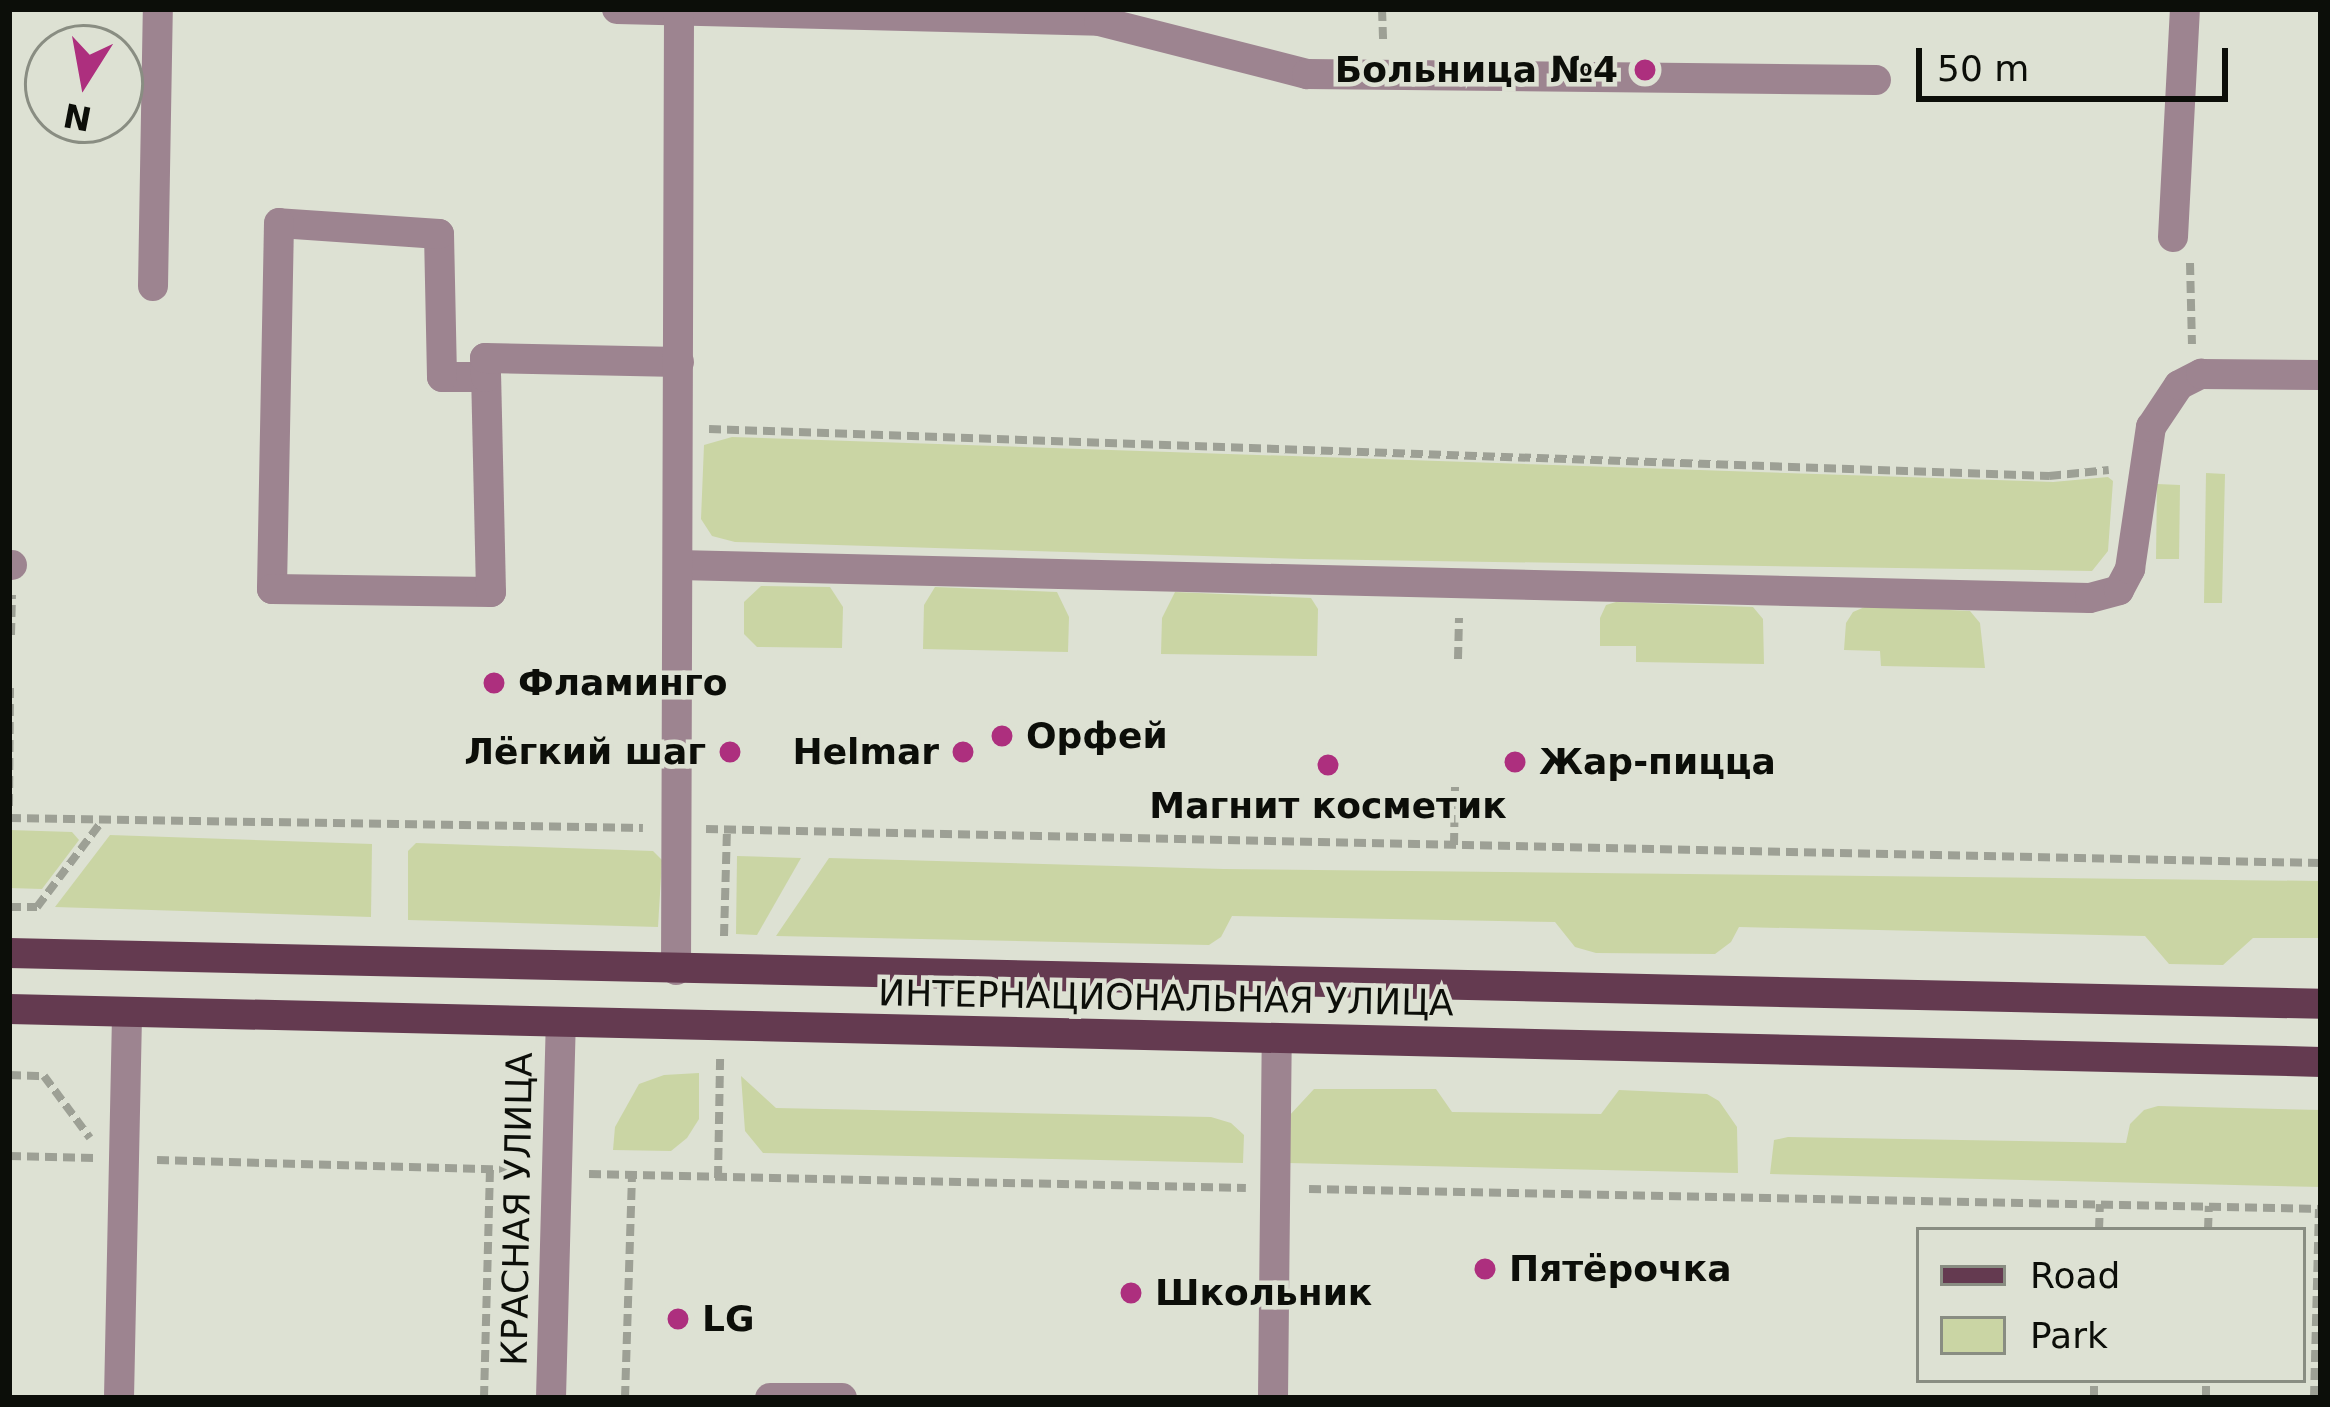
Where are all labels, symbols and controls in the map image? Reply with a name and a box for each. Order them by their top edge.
north arrow [24,24,144,144]
scale bar [1922,24,2234,98]
place label: Больница №4 [1335,48,1618,92]
text: 50 m [1937,48,2029,89]
marker: Больница №4 [1629,54,1661,86]
text: N [60,95,95,139]
place label: Фламинго [518,661,727,705]
marker: Фламинго [481,670,507,696]
place label: Орфей [1026,714,1168,758]
marker: Орфей [989,723,1015,749]
place label: Лёгкий шаг [464,730,706,774]
place label: Helmar [793,730,939,774]
marker: Лёгкий шаг [717,739,743,765]
marker: Helmar [950,739,976,765]
place label: Жар-пицца [1539,740,1776,784]
marker: Жар-пицца [1502,749,1528,775]
marker: Магнит косметик [1315,752,1341,778]
place label: Магнит косметик [1149,784,1507,828]
street label: ИНТЕРНАЦИОНАЛЬНАЯ УЛИЦА [878,971,1454,1025]
street label: КРАСНАЯ УЛИЦА [493,1052,541,1366]
legend [1916,1227,2306,1383]
place label: Пятёрочка [1509,1247,1731,1291]
text: Road [2030,1255,2120,1296]
marker: Пятёрочка [1472,1256,1498,1282]
place label: Школьник [1155,1271,1372,1315]
marker: Школьник [1118,1280,1144,1306]
place label: LG [702,1297,754,1341]
marker: LG [665,1306,691,1332]
text: Park [2030,1315,2108,1356]

